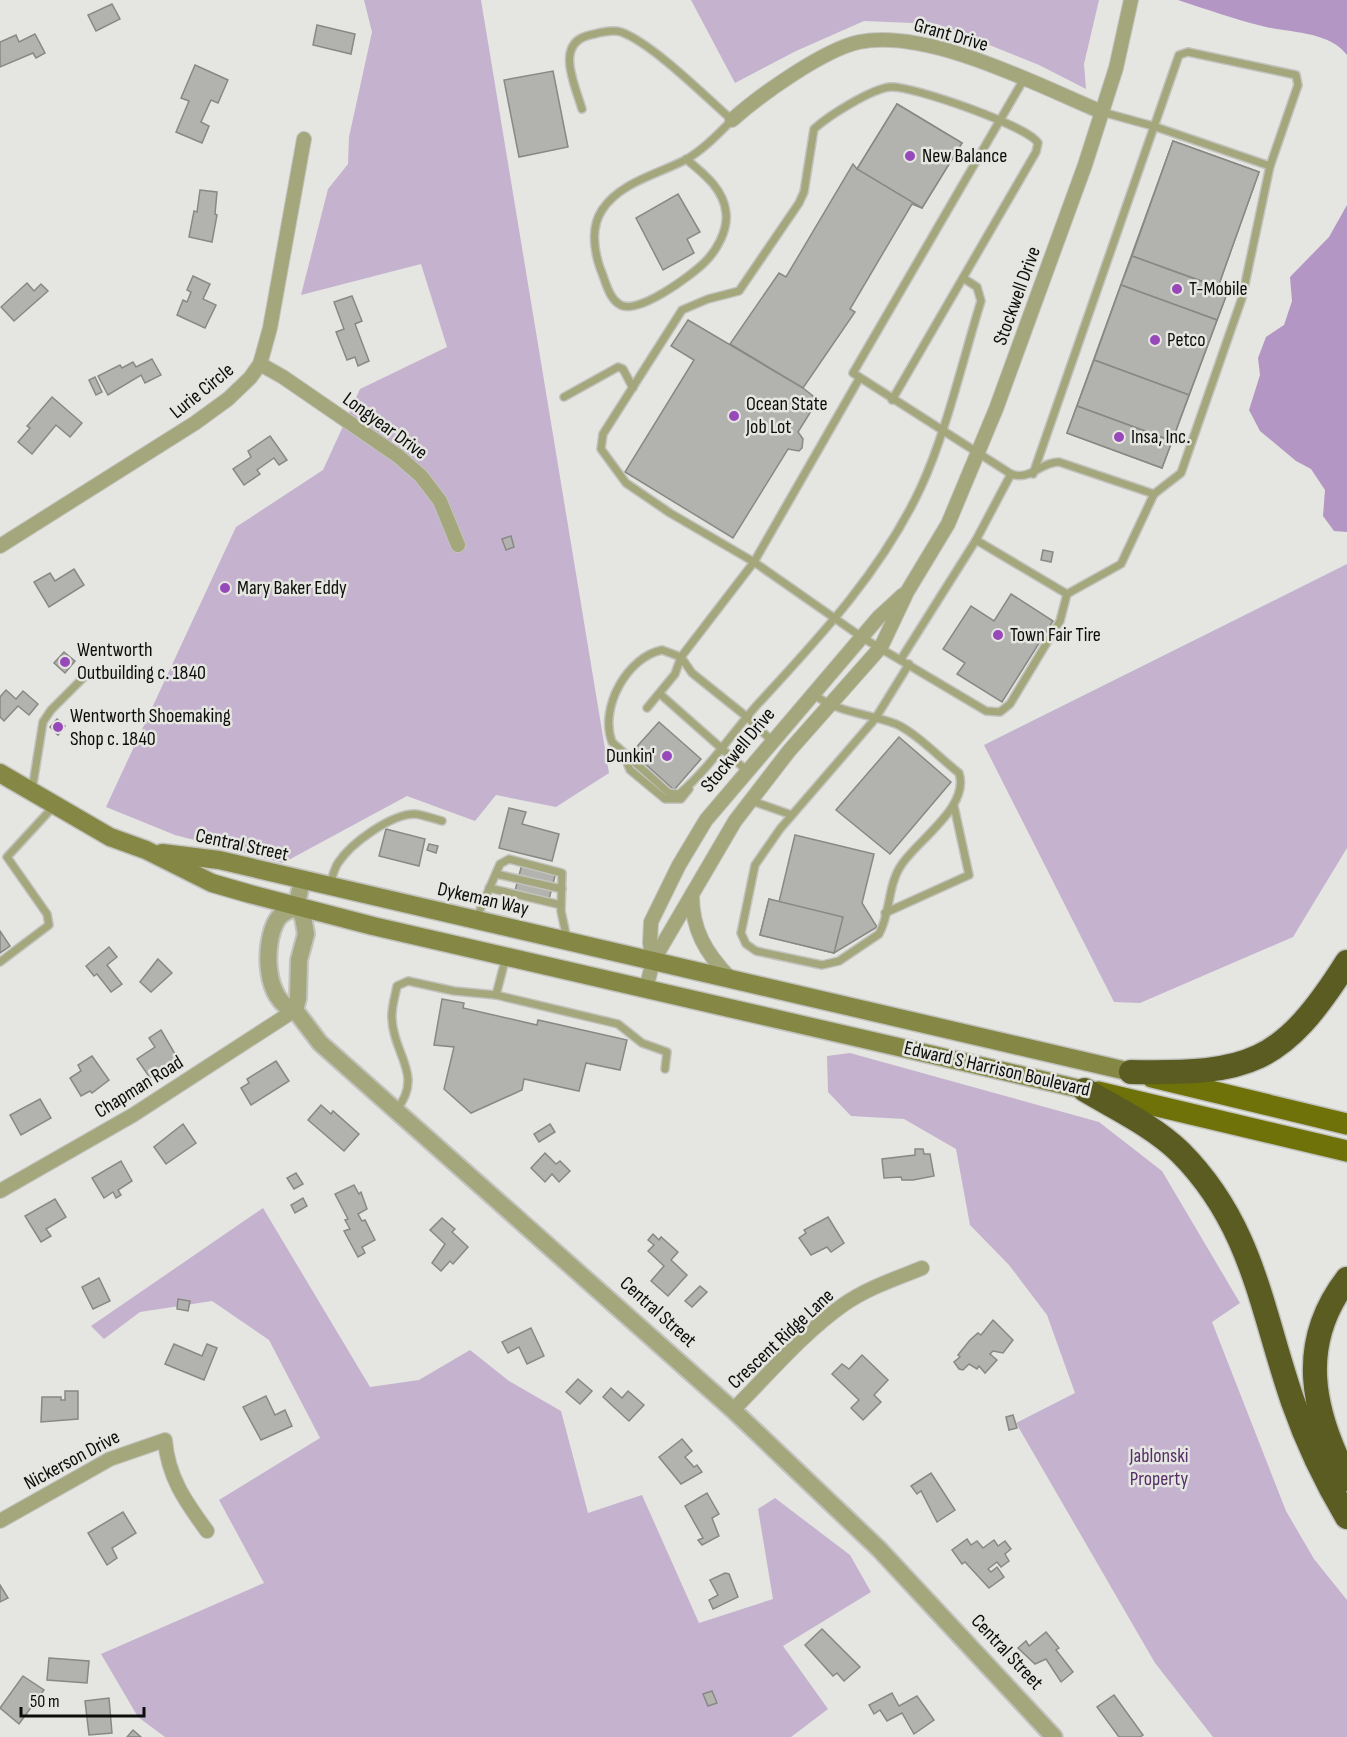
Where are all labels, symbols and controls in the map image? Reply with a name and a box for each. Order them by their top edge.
street label: Grant Drive [911,13,991,57]
place label: New Balance [922,144,1007,168]
marker: New Balance [903,149,917,163]
street label: Stockwell Drive [988,243,1046,349]
place label: T-Mobile [1189,277,1247,301]
marker: T-Mobile [1170,282,1184,296]
place label: Petco [1167,328,1206,352]
marker: Petco [1148,333,1162,347]
street label: Lurie Circle [165,358,239,424]
street label: Longyear Drive [338,387,432,465]
place label: Ocean State Job Lot [745,392,828,439]
marker: Ocean State Job Lot [727,409,741,423]
place label: Insa, Inc. [1131,425,1190,449]
marker: Insa, Inc. [1112,430,1126,444]
place label: Mary Baker Eddy [237,576,347,600]
marker: Mary Baker Eddy [218,581,232,595]
place label: Town Fair Tire [1010,623,1101,647]
marker: Town Fair Tire [991,628,1005,642]
place label: Wentworth Outbuilding c. 1840 [77,638,206,685]
marker: Wentworth Outbuilding c. 1840 [58,655,72,669]
street label: Stockwell Drive [696,703,780,797]
place label: Wentworth Shoemaking Shop c. 1840 [70,704,231,751]
marker: Wentworth Shoemaking Shop c. 1840 [51,720,65,734]
place label: Dunkin' [606,744,655,768]
marker: Dunkin' [660,749,674,763]
street label: Central Street [193,823,291,867]
street label: Dykeman Way [435,877,531,921]
street label: Edward S Harrison Boulevard [902,1036,1092,1102]
street label: Chapman Road [90,1050,188,1124]
street label: Central Street [615,1271,701,1353]
street label: Crescent Ridge Lane [723,1284,839,1394]
street label: Nickerson Drive [20,1425,124,1495]
park label: Jablonski Property [1128,1444,1189,1491]
street label: Central Street [966,1609,1048,1695]
scale bar [21,1680,144,1718]
text: 50 m [30,1691,60,1712]

